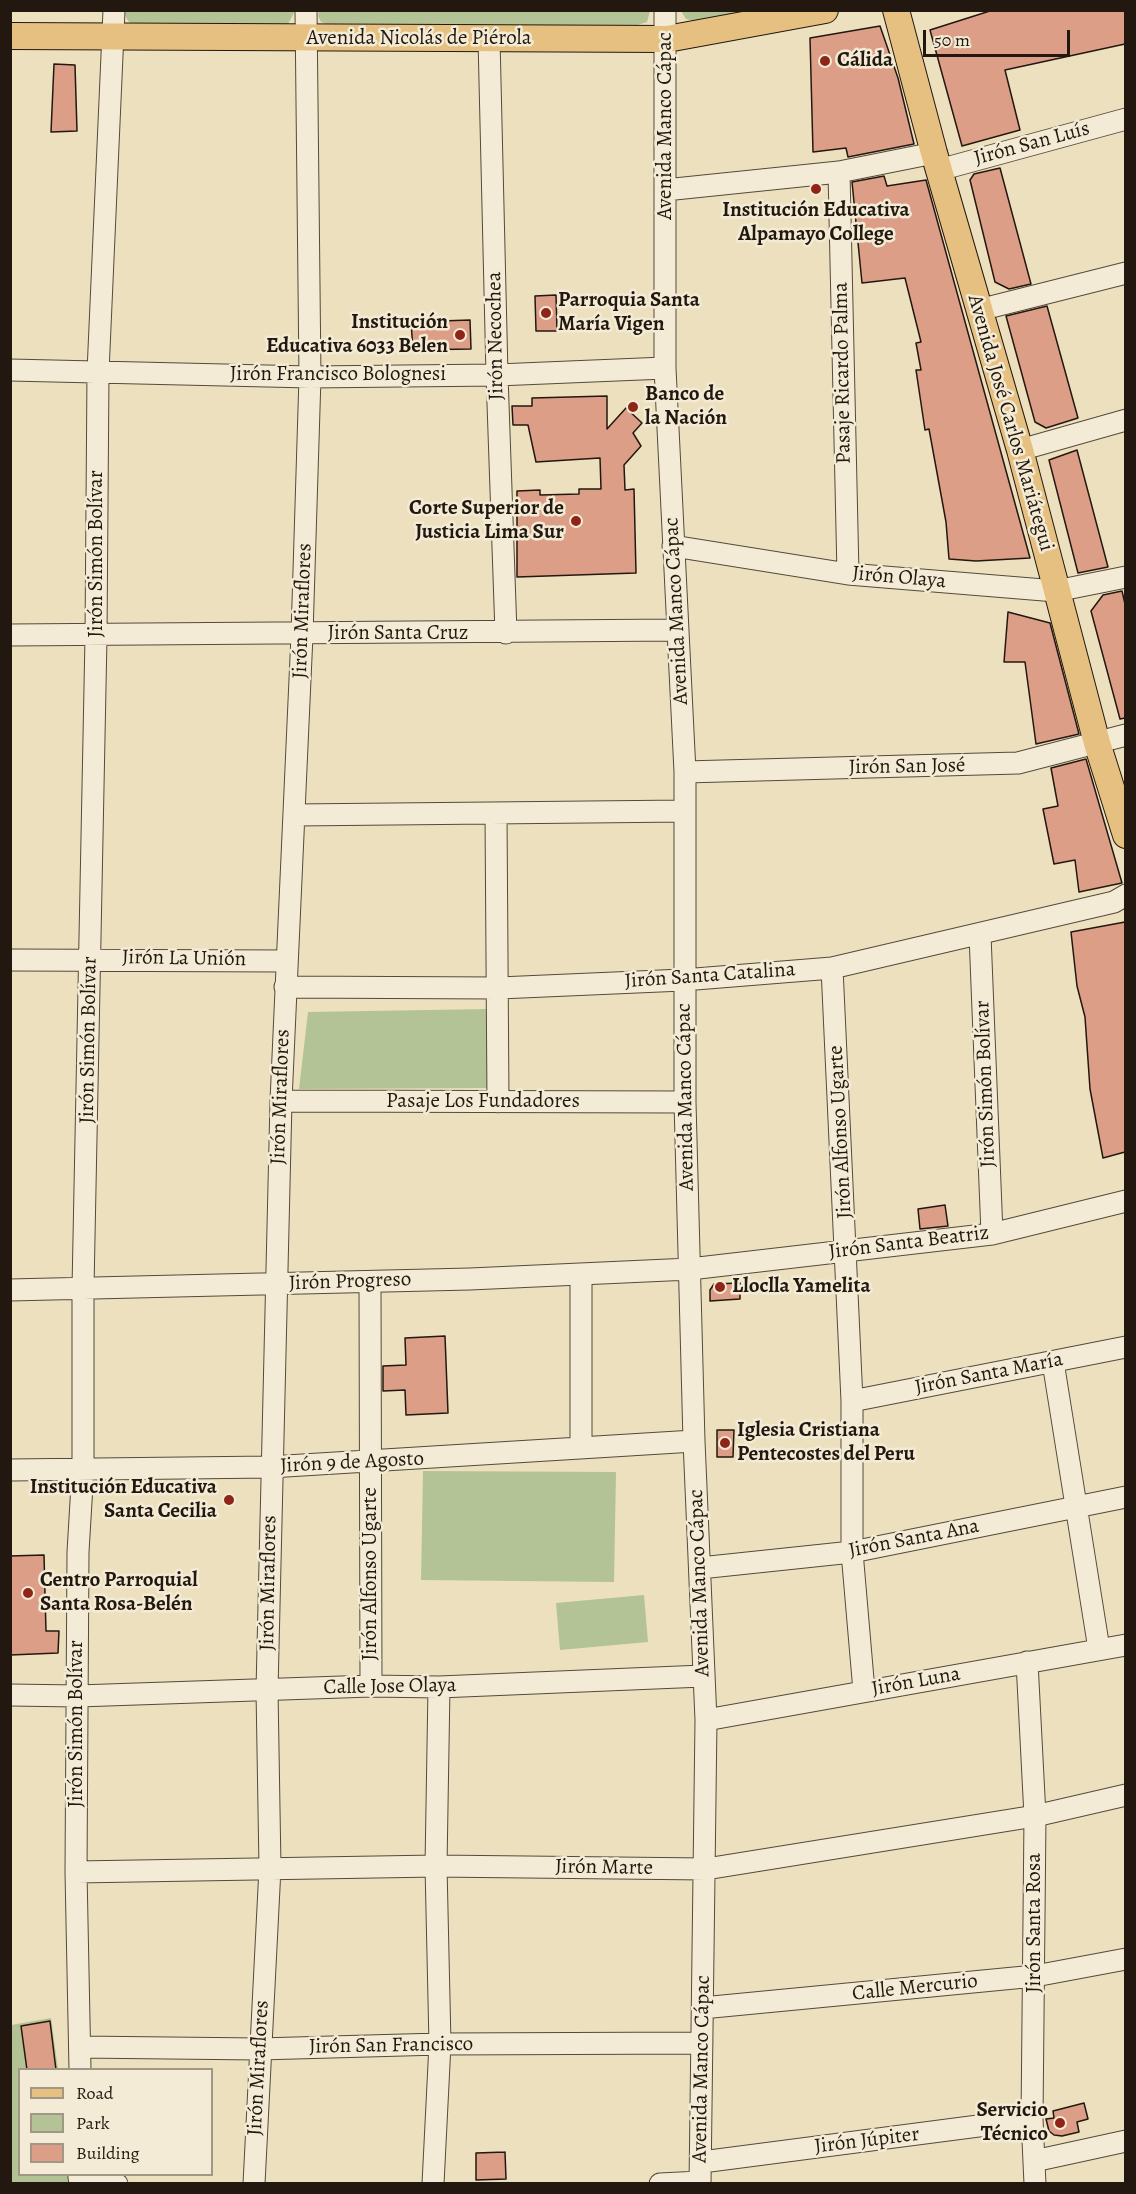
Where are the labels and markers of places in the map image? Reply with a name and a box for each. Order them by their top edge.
place label: Cálida [837,48,893,74]
marker: Cálida [818,54,832,68]
marker: Institución Educativa Alpamayo College [809,182,823,196]
place label: Institución Educativa Alpamayo College [722,198,910,248]
place label: Parroquia Santa María Vigen [558,288,700,338]
marker: Parroquia Santa María Vigen [539,306,553,320]
place label: Institución Educativa 6033 Belen [266,310,448,360]
marker: Institución Educativa 6033 Belen [453,328,467,342]
place label: Banco de la Nación [645,382,727,432]
marker: Banco de la Nación [626,400,640,414]
place label: Corte Superior de Justicia Lima Sur [409,496,564,546]
marker: Corte Superior de Justicia Lima Sur [569,514,583,528]
place label: Lloclla Yamelita [732,1274,871,1300]
marker: Lloclla Yamelita [713,1280,727,1294]
place label: Iglesia Cristiana Pentecostes del Peru [737,1418,915,1468]
marker: Iglesia Cristiana Pentecostes del Peru [718,1436,732,1450]
place label: Institución Educativa Santa Cecilia [30,1475,217,1525]
marker: Institución Educativa Santa Cecilia [222,1493,236,1507]
place label: Centro Parroquial Santa Rosa-Belén [40,1568,198,1618]
marker: Centro Parroquial Santa Rosa-Belén [21,1586,35,1600]
place label: Servicio Técnico [976,2098,1048,2148]
marker: Servicio Técnico [1053,2116,1067,2130]

